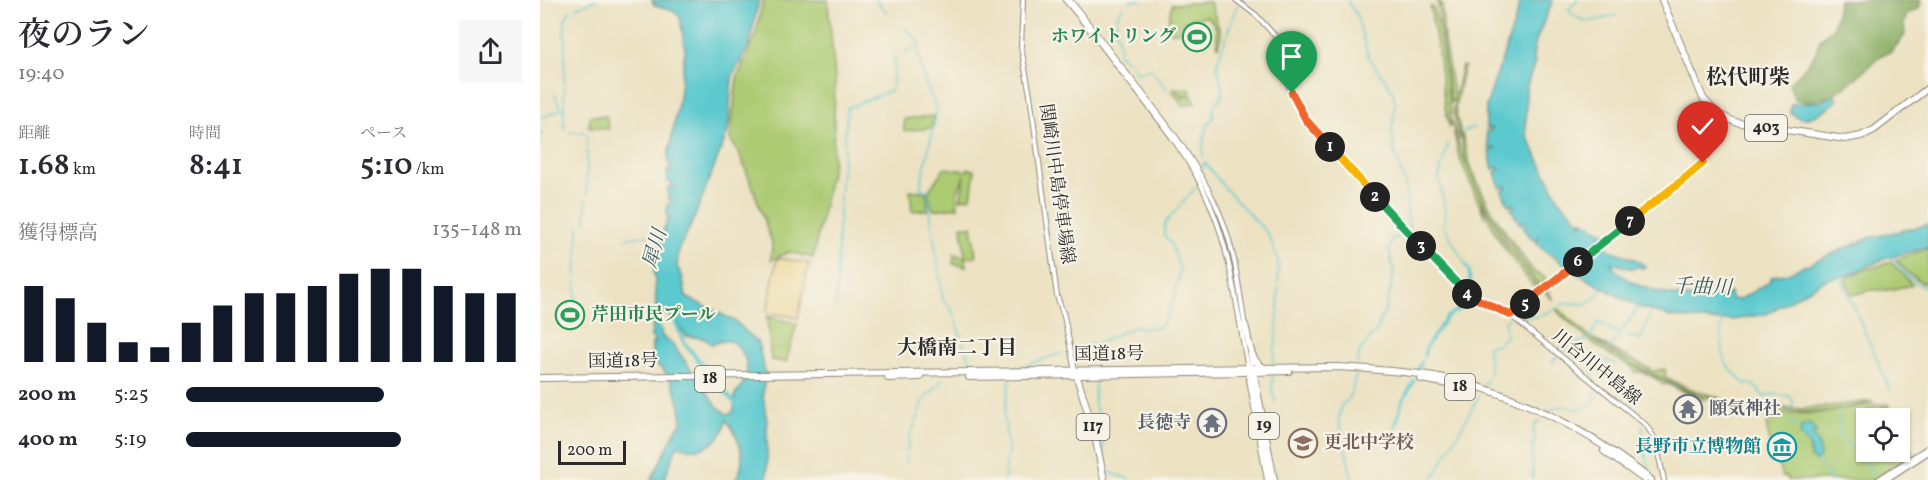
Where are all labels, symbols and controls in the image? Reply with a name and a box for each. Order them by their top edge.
text: 夜のラン [18,14,150,60]
button: share [459,20,522,83]
sports icon: ホワイトリング [1181,21,1213,53]
place label: ホワイトリング [1051,25,1176,50]
pin [1266,31,1317,93]
icon: arrive [1275,40,1308,73]
text: 19:40 [18,60,64,88]
district label: 松代町柴 [1706,64,1790,93]
pin [1677,101,1728,163]
street label: 関崎川中島停車場線 [1032,102,1080,266]
icon: check [1686,110,1719,143]
road number: 403 [1745,115,1787,141]
text: 距離 [18,123,50,145]
text: 時間 [189,123,221,145]
text: ペース [360,123,407,145]
pin: 1 [1315,132,1345,162]
text: 1 [1327,136,1333,158]
text: 1.68 [18,145,70,187]
text: 8:41 [189,145,243,187]
text: 5:10 [360,145,413,187]
text: km [70,159,96,181]
text: /km [413,159,444,181]
pin: 2 [1360,182,1390,212]
text: 2 [1371,186,1379,208]
pin: 7 [1615,206,1645,236]
text: 7 [1626,210,1634,232]
text: 135–148 m [432,216,522,244]
text: 獲得標高 [18,220,98,248]
water label: 犀川 [637,224,676,272]
pin: 3 [1406,231,1436,261]
text: 3 [1417,235,1425,257]
pin: 6 [1563,247,1593,277]
text: 6 [1574,251,1582,273]
water label: 千曲川 [1672,273,1734,303]
pin: 4 [1452,279,1482,309]
text: 4 [1462,283,1472,305]
pin: 5 [1510,289,1540,319]
text: 5 [1521,293,1529,315]
sports icon: 芹田市民プール [554,299,586,331]
place label: 芹田市民プール [591,303,716,328]
street label: 川合川中島線 [1546,324,1646,412]
district label: 大橋南二丁目 [897,335,1017,363]
street label: 国道18号 [1074,342,1144,368]
street label: 国道18号 [588,349,658,375]
road number: 18 [695,366,725,392]
road number: 18 [1445,374,1475,400]
text: 200 m [18,381,76,409]
text: 5:25 [114,381,149,409]
temple icon: 頥気神社 [1672,393,1704,425]
place label: 頥気神社 [1709,397,1781,422]
temple icon: 長徳寺 [1196,407,1228,439]
map controls [1856,408,1910,462]
button: locate [1856,408,1910,462]
place label: 長徳寺 [1137,411,1191,436]
road number: 19 [1249,413,1279,439]
road number: 117 [1076,414,1110,440]
text: 400 m [18,426,78,454]
text: 5:19 [114,426,146,454]
school or university icon: 更北中学校 [1287,427,1319,459]
place label: 更北中学校 [1324,431,1414,456]
museum icon: 長野市立博物館 [1766,431,1798,463]
place label: 長野市立博物館 [1635,435,1761,460]
scale bar [558,438,626,466]
text: 200 m [567,440,612,462]

